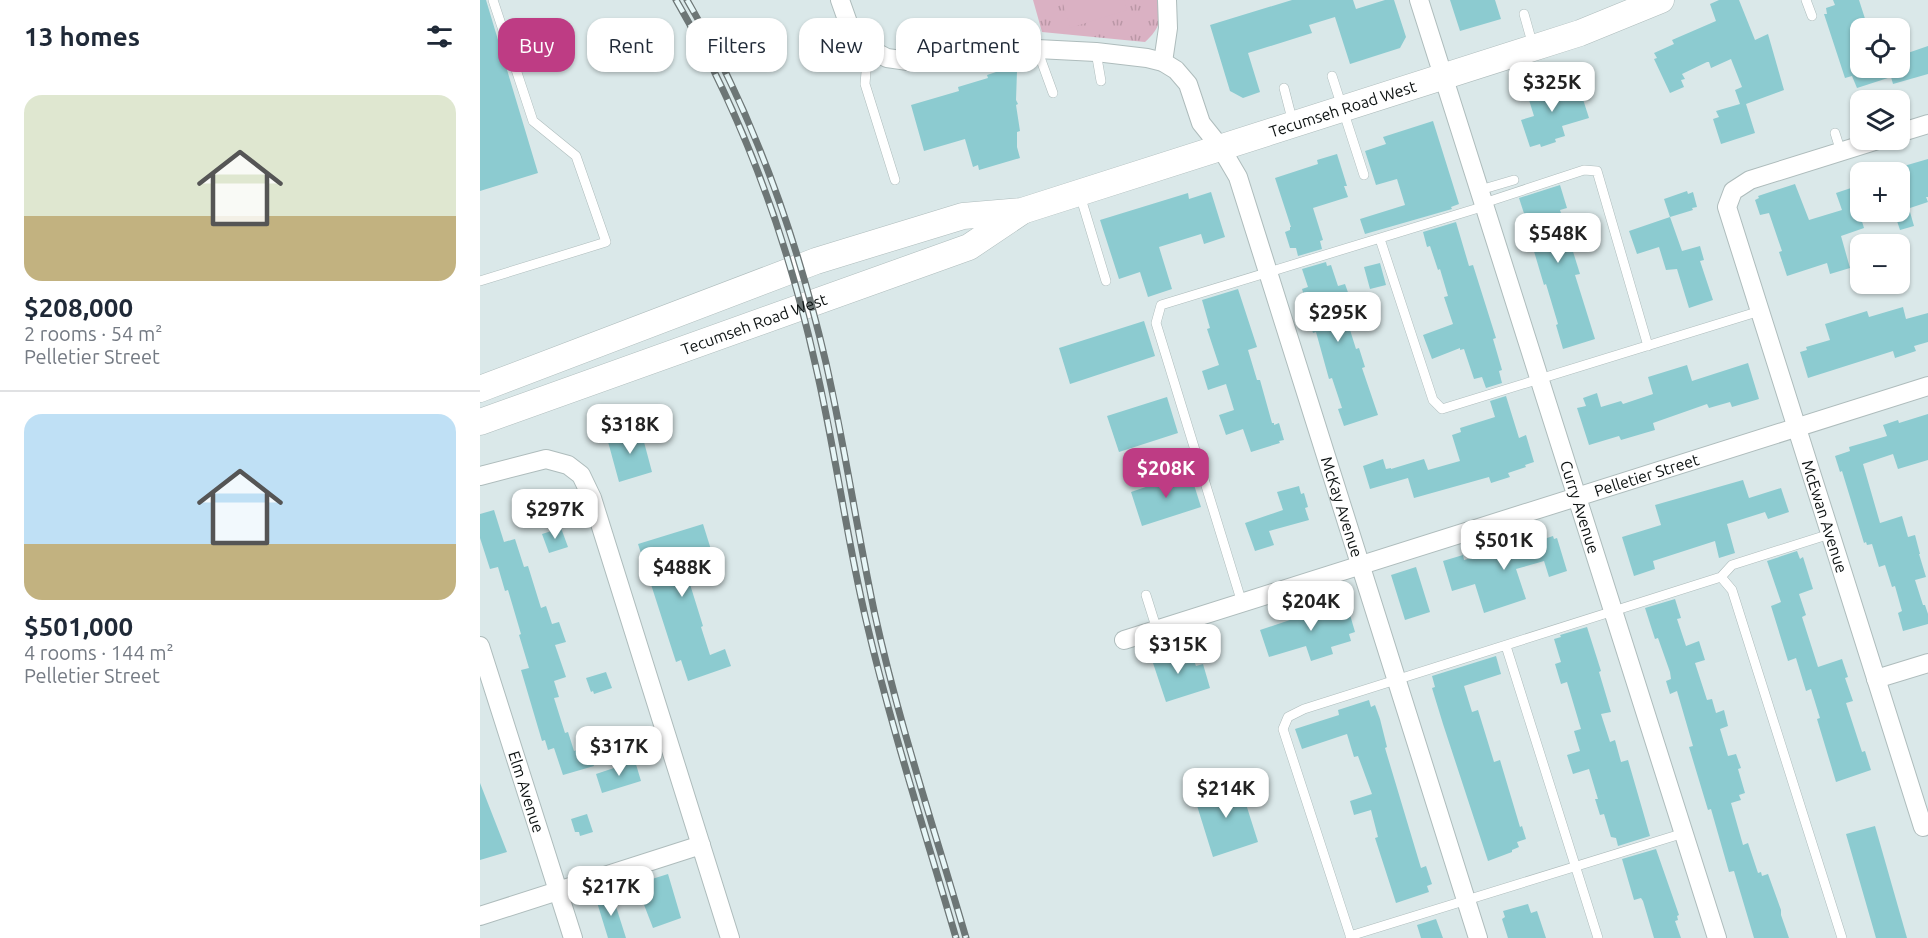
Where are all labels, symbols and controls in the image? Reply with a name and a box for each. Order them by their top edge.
chip: Buy [498,18,575,72]
chip: Rent [587,18,674,72]
chip: Filters [686,18,787,72]
chip: New [799,18,884,72]
chip: Apartment [896,18,1041,72]
map controls [1850,18,1910,294]
button: locate [1850,18,1910,78]
icon: filters [423,20,456,53]
text: 13 homes [24,22,140,51]
pin: $325K [1510,62,1594,113]
text: $325K [1523,70,1581,93]
street label: Tecumseh Road West [1267,77,1419,141]
button: layers [1850,90,1910,150]
icon: home [186,134,294,242]
button: + [1850,162,1910,222]
pin: $548K [1516,213,1600,264]
text: $548K [1529,221,1587,244]
button: − [1850,234,1910,294]
street label: Tecumseh Road West [679,289,830,358]
pin: $295K [1296,292,1380,343]
text: $208,000 [24,293,133,322]
text: $295K [1309,300,1367,323]
text: 2 rooms · 54 m² [24,322,162,345]
text: Pelletier Street [24,345,160,368]
pin: $318K [588,404,672,455]
text: $318K [601,412,659,435]
pin: $208K [1124,448,1208,499]
street label: Pelletier Street [1592,450,1702,500]
icon: home [186,453,294,561]
street label: McKay Avenue [1318,454,1366,559]
text: $208K [1137,456,1195,479]
street label: Curry Avenue [1557,458,1603,556]
street label: McEwan Avenue [1799,458,1851,575]
pin: $297K [513,489,597,540]
text: $297K [526,497,584,520]
pin: $501K [1462,520,1546,571]
text: $501K [1475,528,1533,551]
pin: $488K [640,547,724,598]
text: $488K [653,555,711,578]
pin: $204K [1269,581,1353,632]
text: $204K [1282,589,1340,612]
text: $501,000 [24,612,133,641]
pin: $315K [1136,624,1220,675]
text: $315K [1149,632,1207,655]
text: 4 rooms · 144 m² [24,641,174,664]
text: Pelletier Street [24,664,160,687]
pin: $317K [577,726,661,777]
text: $317K [590,734,648,757]
street label: Elm Avenue [505,749,548,835]
pin: $214K [1184,768,1268,819]
text: $214K [1197,776,1255,799]
pin: $217K [569,866,653,917]
text: $217K [582,874,640,897]

